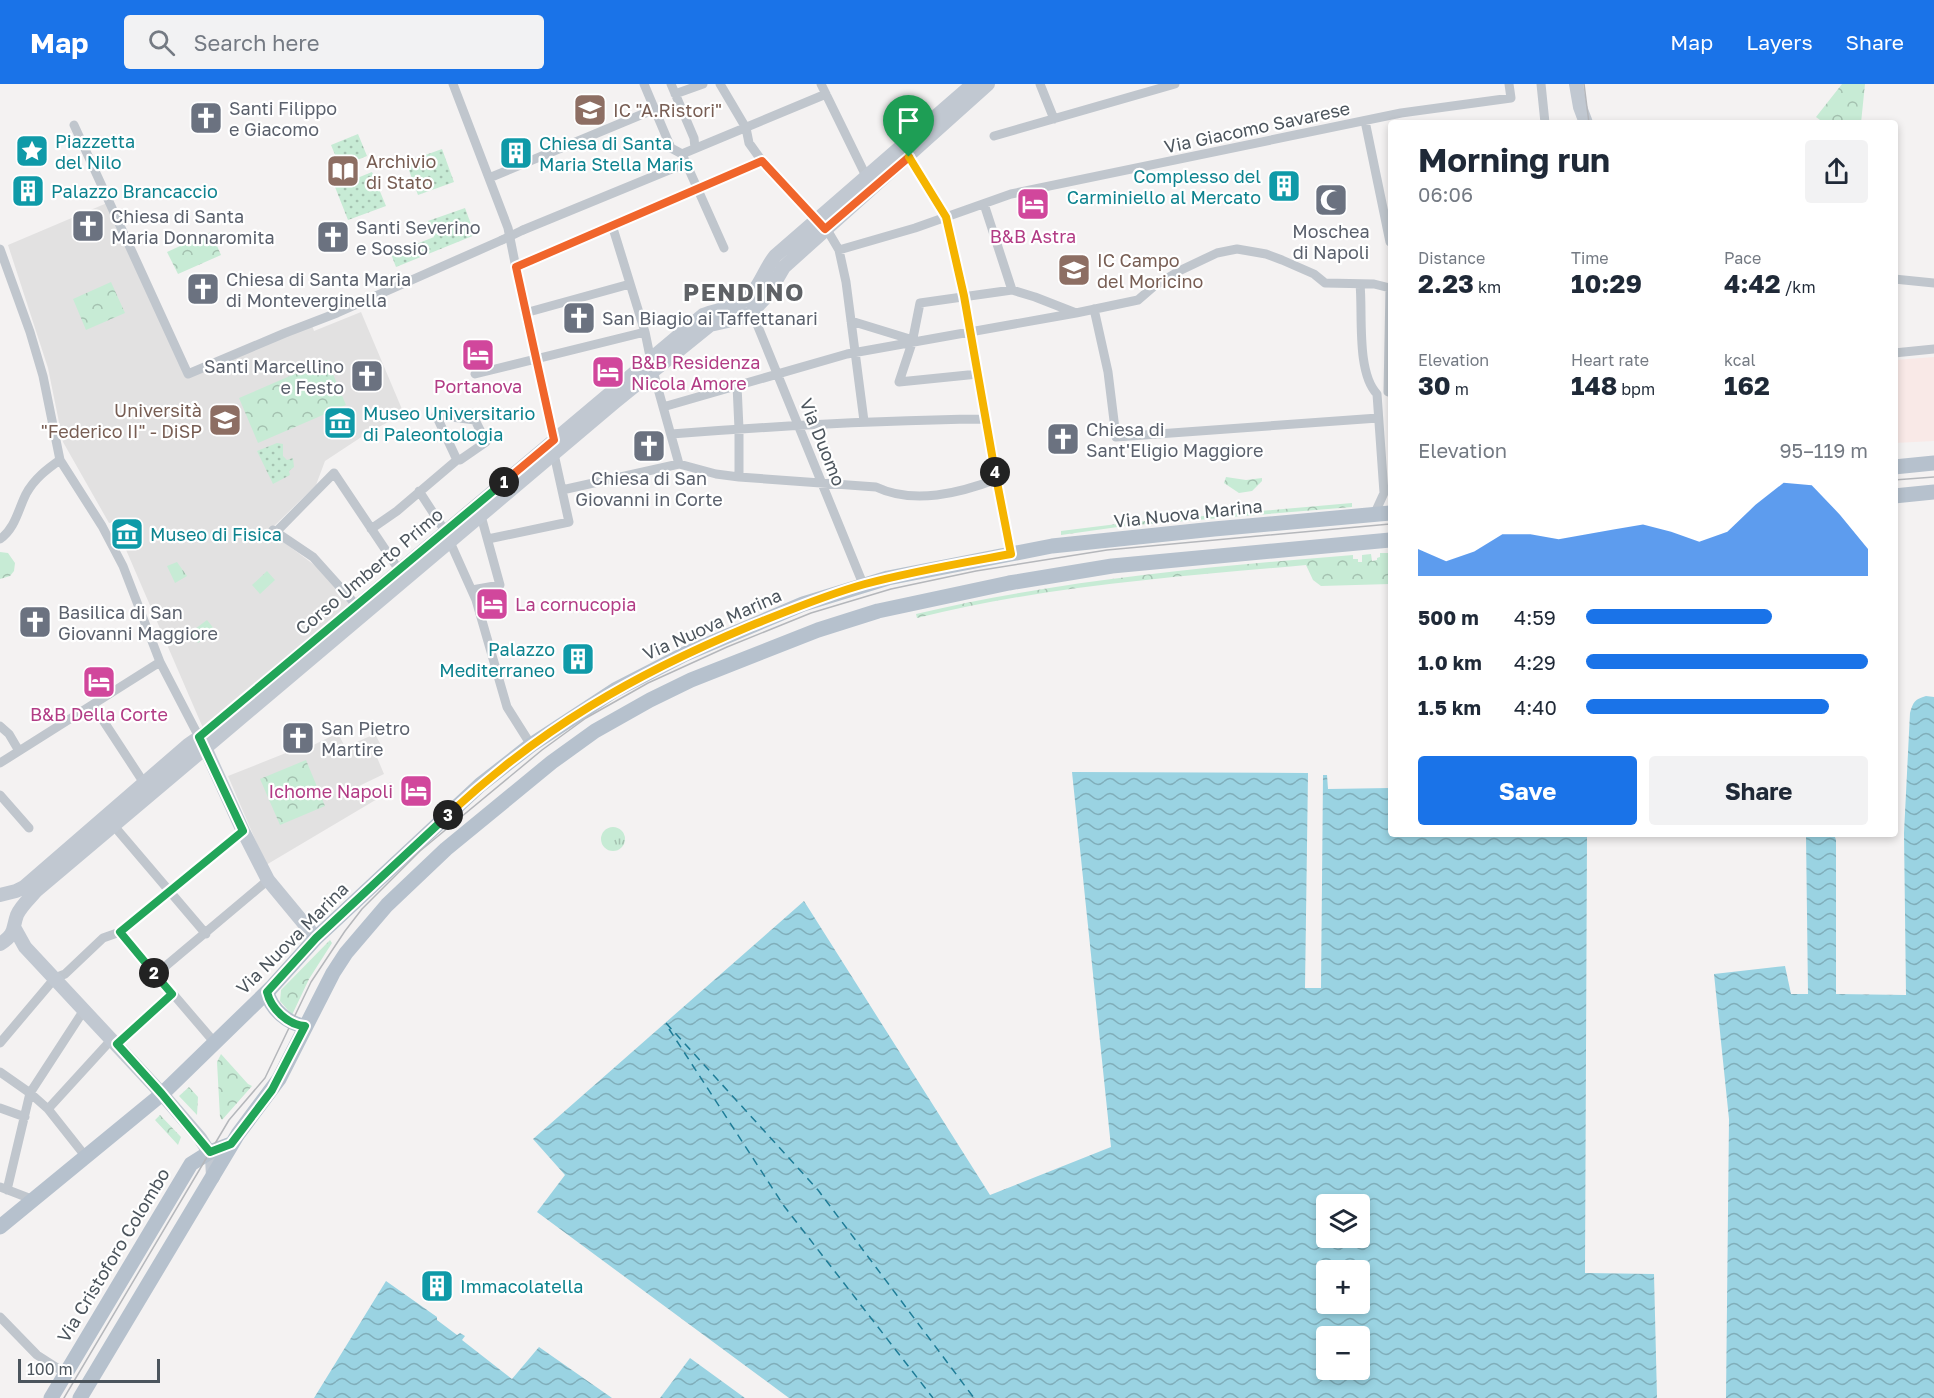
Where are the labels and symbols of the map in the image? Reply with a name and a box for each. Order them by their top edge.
school or university icon: IC "A.Ristori" [572,92,608,128]
pin [883,95,934,157]
place label: Santi Filippo e Giacomo [229,97,337,140]
street label: Via Giacomo Savarese [1162,97,1352,157]
place label: IC "A.Ristori" [613,99,722,121]
church icon: Santi Filippo e Giacomo [188,100,224,136]
place label: Piazzetta del Nilo [55,130,135,173]
place label: Chiesa di Santa Maria Stella Maris [539,132,693,175]
place icon: Piazzetta del Nilo [14,133,50,169]
building icon: Chiesa di Santa Maria Stella Maris [498,135,534,171]
place label: Archivio di Stato [366,150,436,193]
library icon: Archivio di Stato [325,153,361,189]
place label: Complesso del Carminiello al Mercato [1067,165,1261,208]
building icon: Complesso del Carminiello al Mercato [1266,168,1302,204]
building icon: Palazzo Brancaccio [10,173,46,209]
place label: Palazzo Brancaccio [51,180,218,202]
mosque icon: Moschea di Napoli [1313,182,1349,218]
hotel icon: B&B Astra [1015,186,1051,222]
place label: Chiesa di Santa Maria Donnaromita [111,205,275,248]
church icon: Chiesa di Santa Maria Donnaromita [70,208,106,244]
place label: Santi Severino e Sossio [356,216,481,259]
church icon: Santi Severino e Sossio [315,219,351,255]
place label: Moschea di Napoli [1292,220,1370,263]
place label: B&B Astra [990,225,1076,247]
place label: IC Campo del Moricino [1097,249,1203,292]
school or university icon: IC Campo del Moricino [1056,252,1092,288]
place label: Chiesa di Santa Maria di Monteverginella [226,268,411,311]
church icon: Chiesa di Santa Maria di Monteverginella [185,271,221,307]
district label: PENDINO [683,277,805,306]
church icon: San Biagio ai Taffettanari [561,300,597,336]
place label: San Biagio ai Taffettanari [602,307,818,329]
hotel icon: Portanova [460,337,496,373]
place label: B&B Residenza Nicola Amore [631,351,760,394]
hotel icon: B&B Residenza Nicola Amore [590,354,626,390]
place label: Santi Marcellino e Festo [204,355,344,398]
church icon: Santi Marcellino e Festo [349,358,385,394]
place label: Portanova [434,375,522,397]
street label: Via Duomo [795,395,851,489]
place label: Università "Federico II" - DiSP [41,399,202,442]
school or university icon: Università "Federico II" - DiSP [207,402,243,438]
place label: Museo Universitario di Paleontologia [363,402,535,445]
museum icon: Museo Universitario di Paleontologia [322,405,358,441]
place label: Chiesa di Sant'Eligio Maggiore [1086,418,1263,461]
church icon: Chiesa di Sant'Eligio Maggiore [1045,421,1081,457]
church icon: Chiesa di San Giovanni in Corte [631,428,667,464]
pin: 4 [980,457,1010,487]
pin: 1 [489,467,519,497]
place label: Chiesa di San Giovanni in Corte [575,467,723,510]
street label: Via Nuova Marina [1113,494,1263,532]
street label: Corso Umberto Primo [291,503,447,639]
museum icon: Museo di Fisica [109,516,145,552]
place label: Museo di Fisica [150,523,282,545]
street label: Via Nuova Marina [639,584,785,664]
hotel icon: La cornucopia [474,586,510,622]
place label: La cornucopia [515,593,636,615]
place label: Basilica di San Giovanni Maggiore [58,601,218,644]
church icon: Basilica di San Giovanni Maggiore [17,604,53,640]
place label: Palazzo Mediterraneo [439,638,555,681]
building icon: Palazzo Mediterraneo [560,641,596,677]
hotel icon: B&B Della Corte [81,664,117,700]
place label: B&B Della Corte [30,703,168,725]
place label: San Pietro Martire [321,717,410,760]
church icon: San Pietro Martire [280,720,316,756]
hotel icon: Ichome Napoli [398,773,434,809]
place label: Ichome Napoli [268,780,393,802]
pin: 3 [433,800,463,830]
street label: Via Nuova Marina [231,877,353,999]
pin: 2 [139,958,169,988]
street label: Via Cristoforo Colombo [52,1164,174,1346]
building icon: Immacolatella [419,1268,455,1304]
place label: Immacolatella [460,1275,583,1297]
scale bar [18,1356,160,1384]

